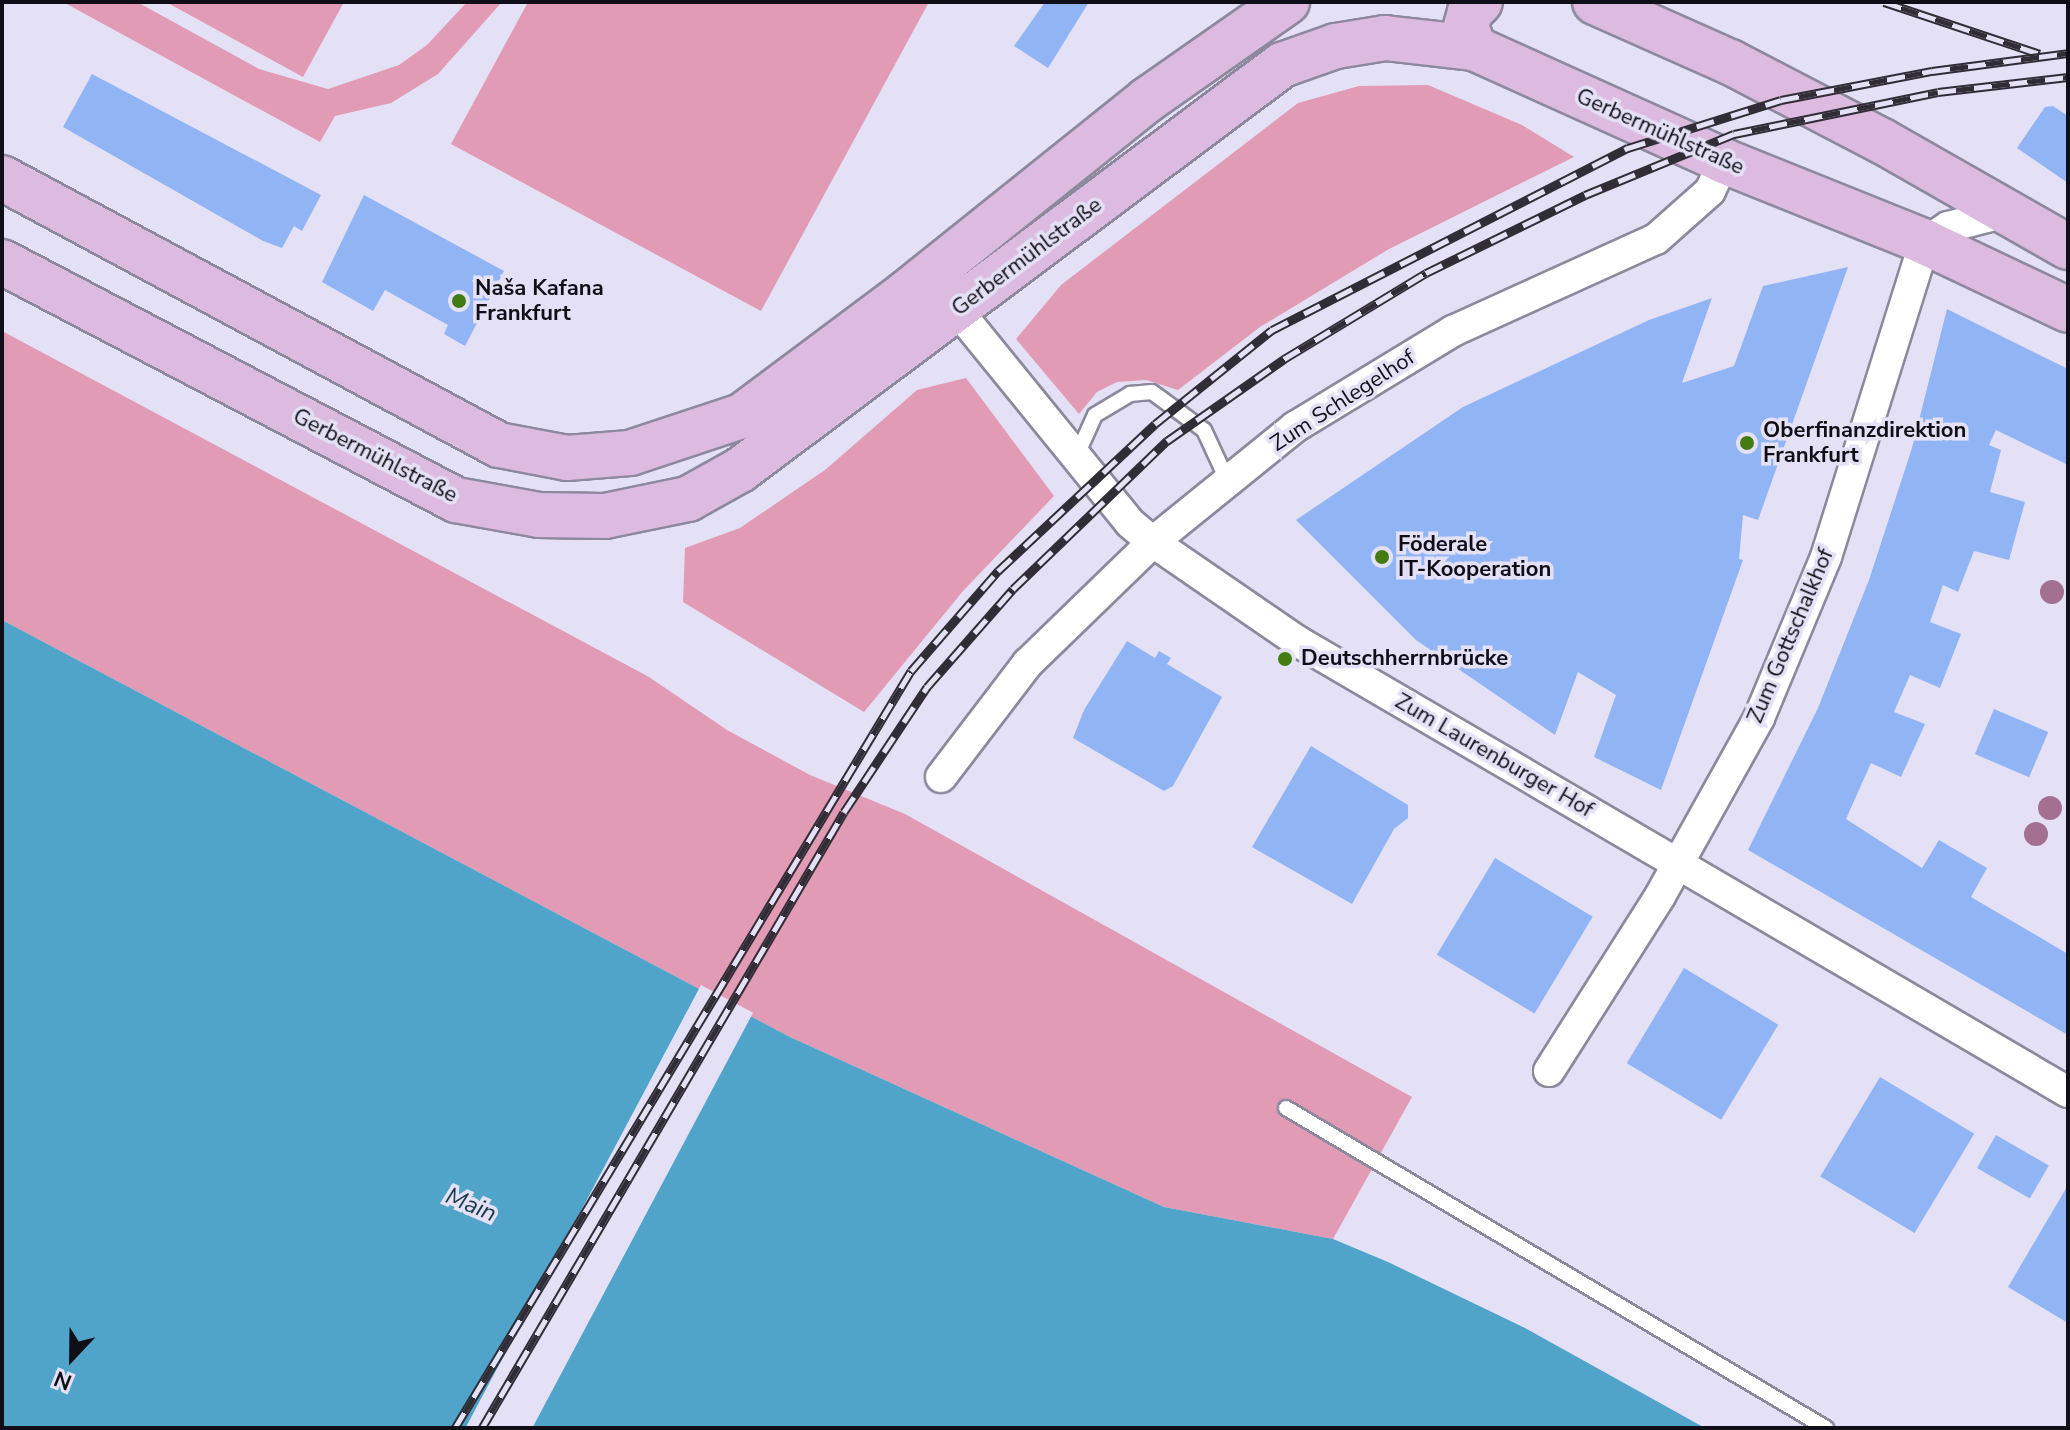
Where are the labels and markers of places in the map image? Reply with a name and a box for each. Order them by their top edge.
place label: Naša Kafana Frankfurt [475,275,604,326]
marker: Naša Kafana Frankfurt [450,292,468,310]
place label: Oberfinanzdirektion Frankfurt [1763,417,1966,468]
marker: Oberfinanzdirektion Frankfurt [1738,434,1756,452]
place label: Föderale IT-Kooperation [1398,531,1551,582]
marker: Föderale IT-Kooperation [1373,548,1391,566]
place label: Deutschherrnbrücke [1301,646,1508,672]
marker: Deutschherrnbrücke [1276,650,1294,668]

